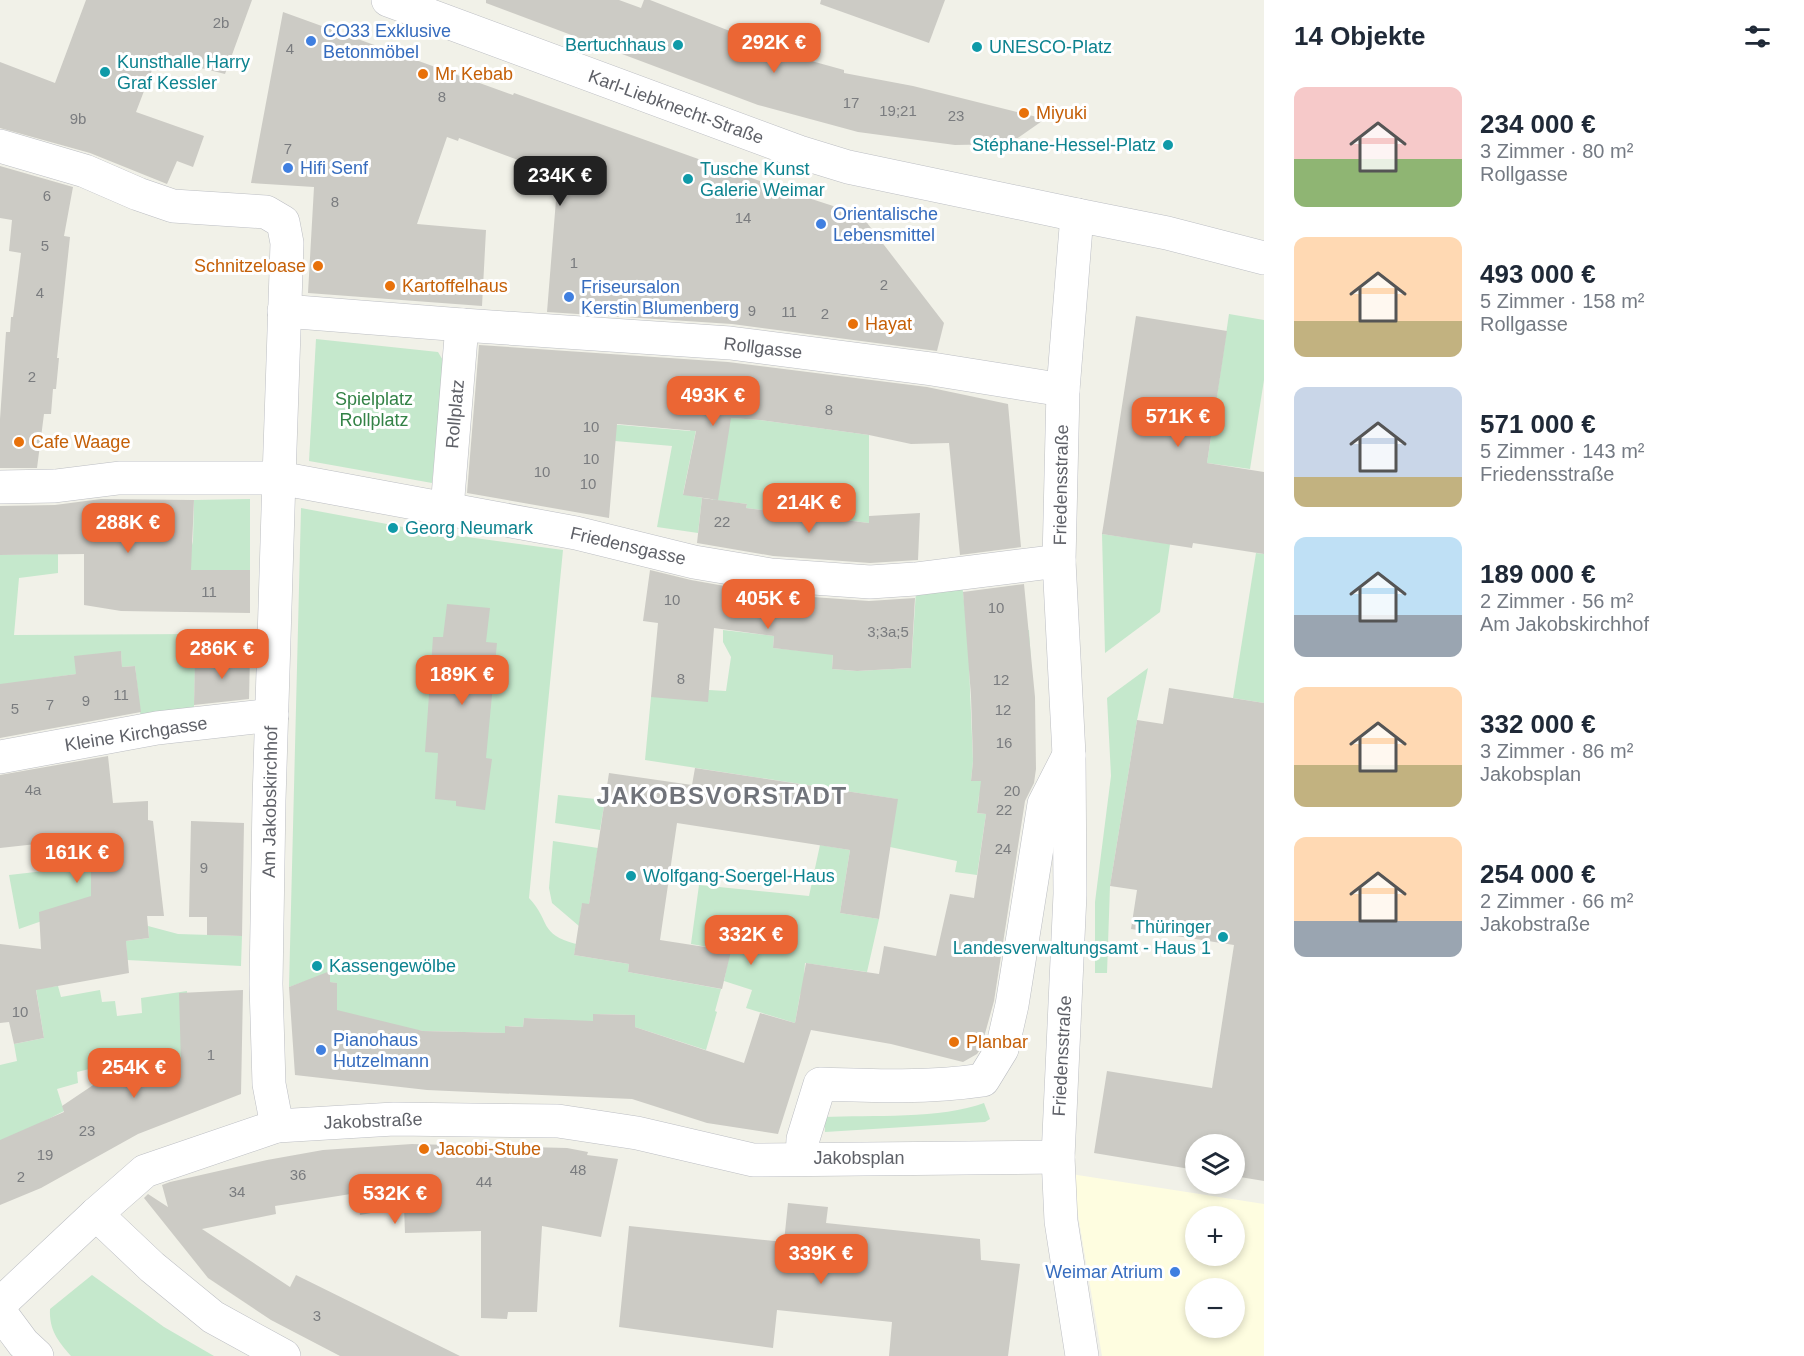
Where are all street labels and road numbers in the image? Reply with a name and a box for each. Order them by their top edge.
street label: Karl-Liebknecht-Straße [586,66,766,148]
street label: Rollgasse [723,333,803,363]
street label: Rollplatz [442,379,468,449]
street label: Friedensstraße [1050,424,1072,546]
street label: Friedensgasse [568,523,688,569]
street label: Kleine Kirchgasse [63,713,209,755]
street label: Am Jakobskirchhof [259,725,281,878]
street label: Friedensstraße [1049,995,1075,1117]
street label: Jakobstraße [323,1109,423,1133]
street label: Jakobsplan [813,1148,905,1168]

